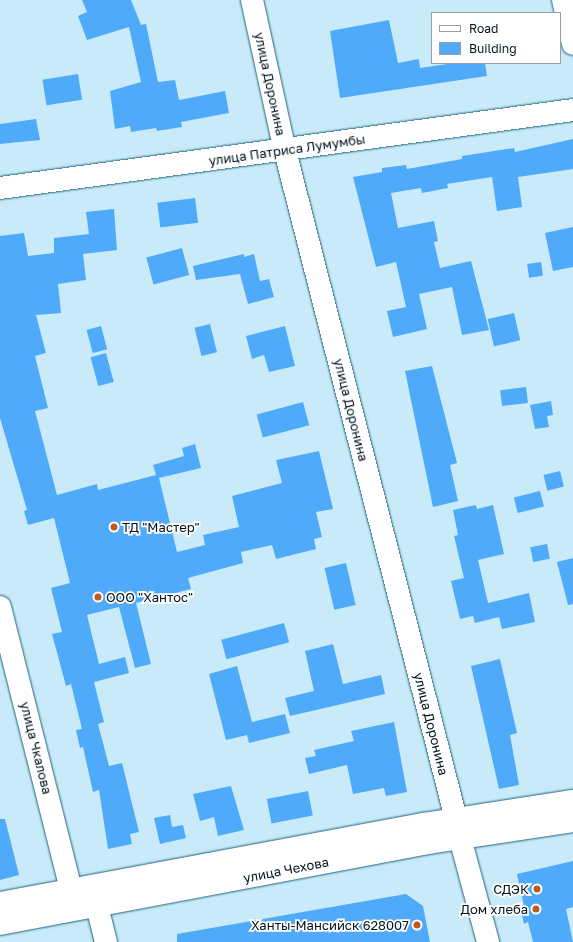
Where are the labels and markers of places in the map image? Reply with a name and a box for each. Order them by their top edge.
place label: ТД "Мастер" [122,519,200,535]
marker: ТД "Мастер" [109,522,119,532]
place label: ООО "Хантос" [106,589,193,605]
marker: ООО "Хантос" [93,592,103,602]
place label: СДЭК [493,881,529,897]
marker: СДЭК [532,884,542,894]
place label: Дом хлеба [461,901,528,917]
marker: Дом хлеба [531,904,541,914]
place label: Ханты-Мансийск 628007 [251,917,409,933]
marker: Ханты-Мансийск 628007 [412,920,422,930]

